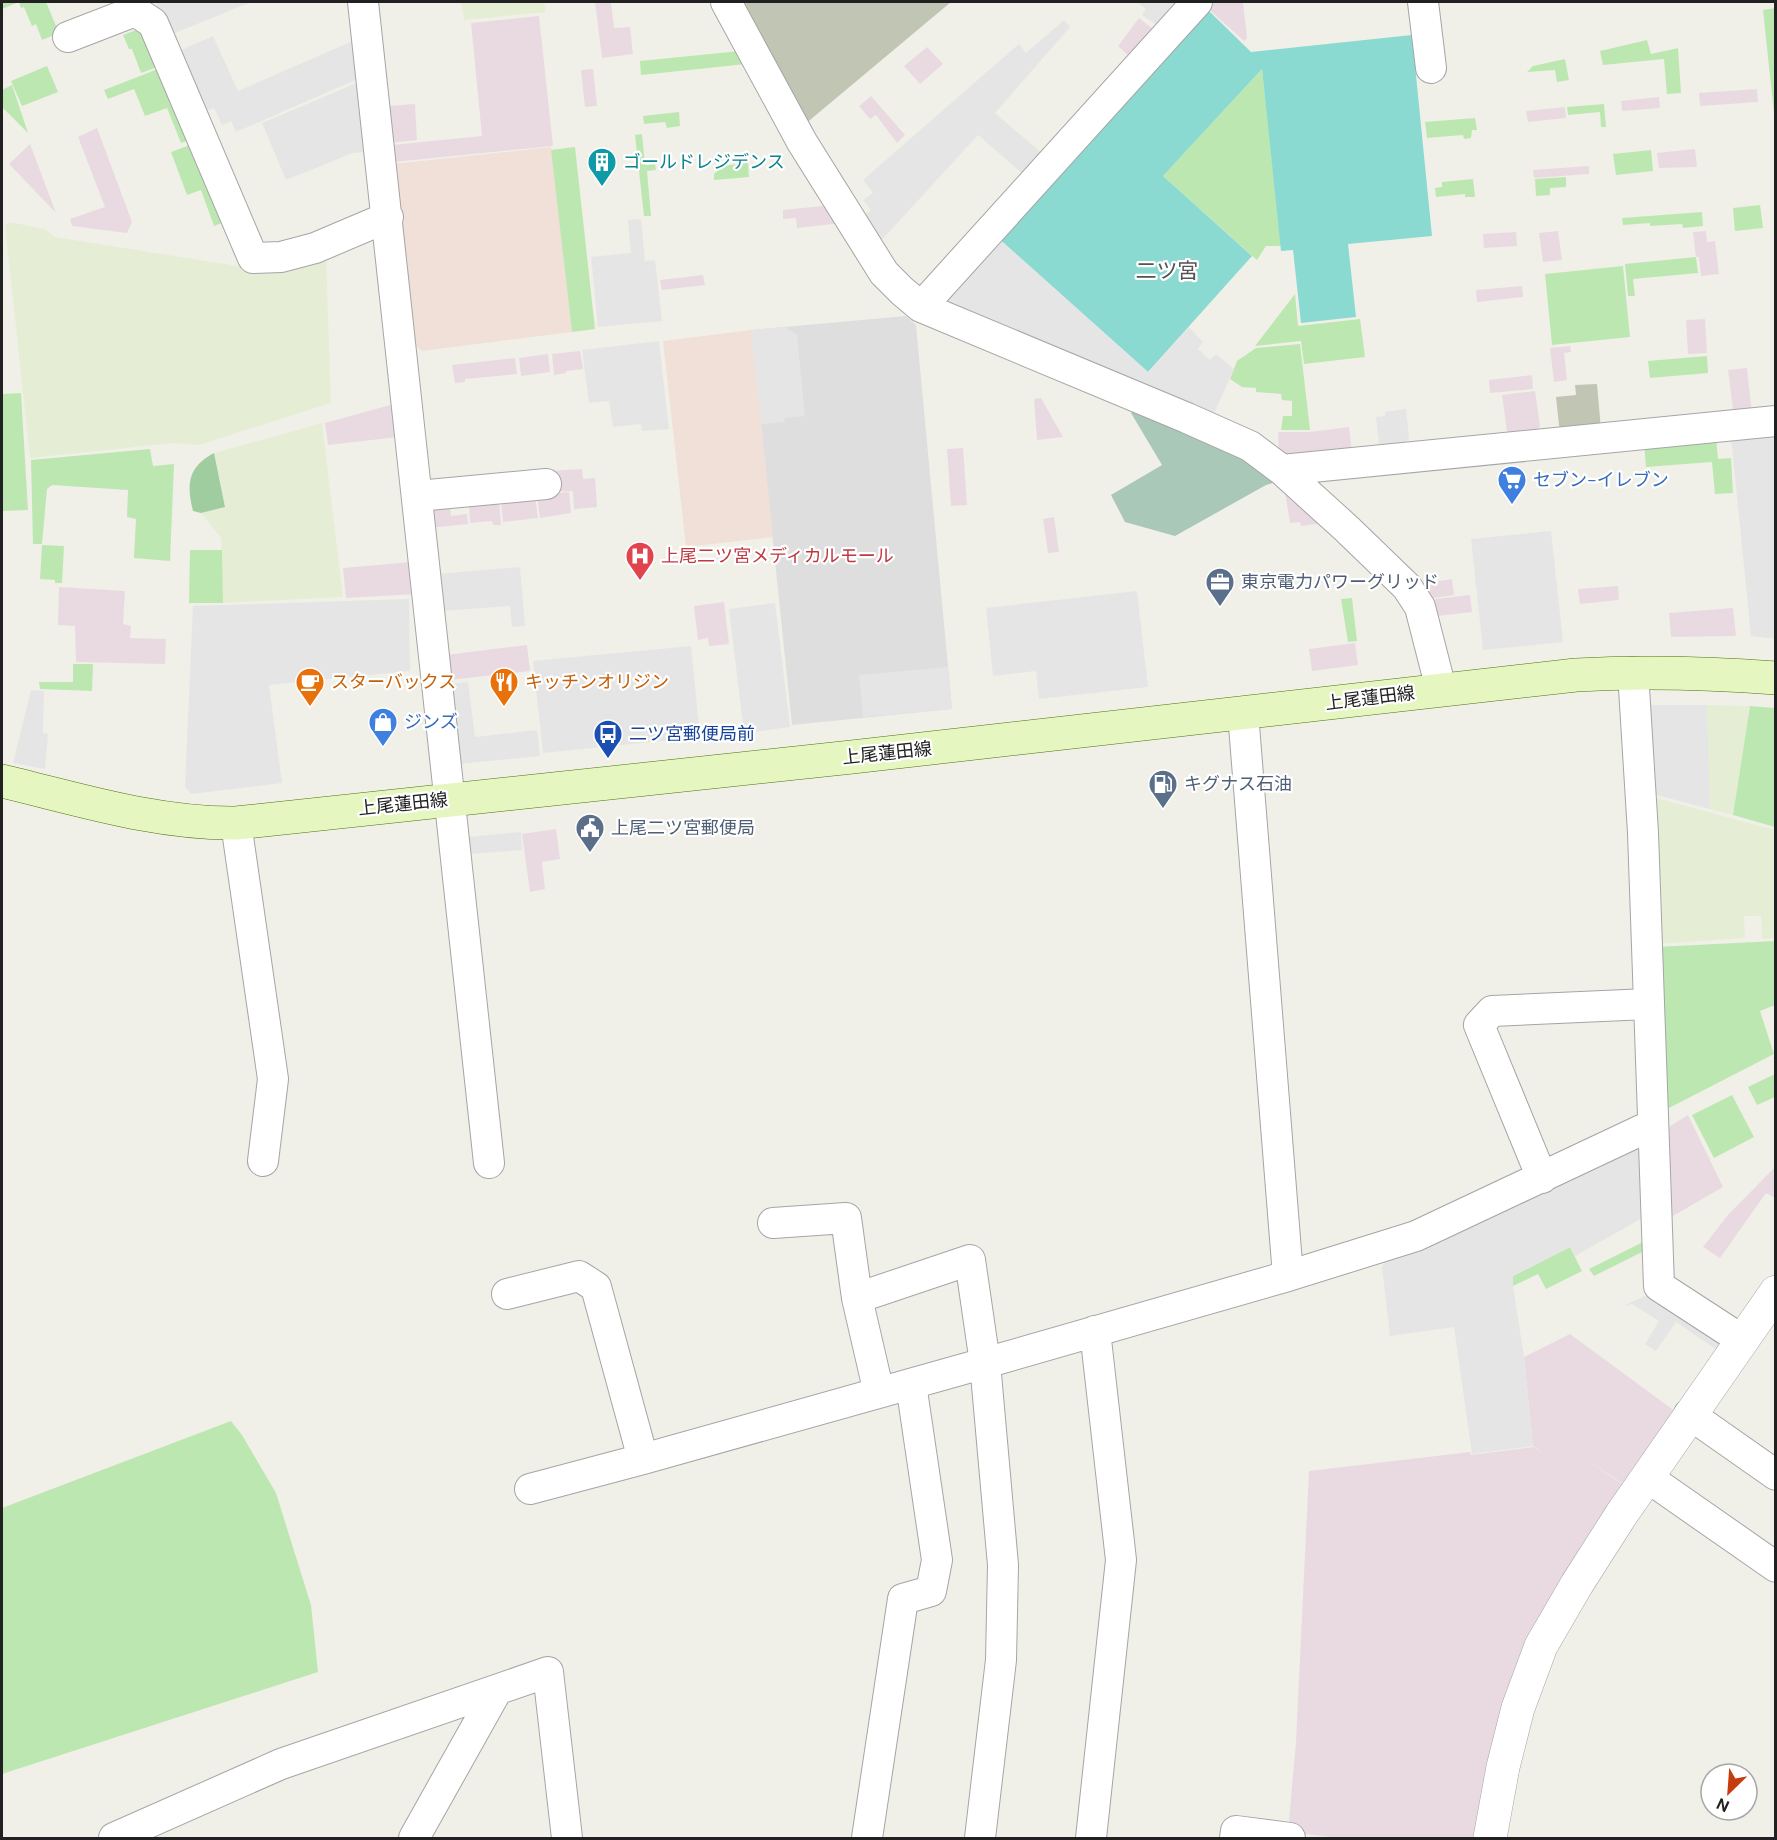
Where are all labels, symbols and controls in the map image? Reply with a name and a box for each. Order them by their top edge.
building icon: ゴールドレジデンス [586,146,618,188]
place label: ゴールドレジデンス [623,150,785,174]
district label: 二ツ宮 [1136,257,1199,285]
supermarket icon: セブン-イレブン [1496,464,1528,506]
place label: セブン-イレブン [1533,468,1669,492]
hospital icon: 上尾二ツ宮メディカルモール [624,540,656,582]
place label: 上尾二ツ宮メディカルモール [661,544,894,568]
office icon: 東京電力パワーグリッド [1204,566,1236,608]
place label: 東京電力パワーグリッド [1241,570,1439,594]
cafe icon: スターバックス [294,666,326,708]
restaurant icon: キッチンオリジン [488,666,520,708]
place label: スターバックス [331,670,456,694]
place label: キッチンオリジン [525,670,669,694]
street label: 上尾蓮田線 [1324,681,1416,715]
shop icon: ジンズ [367,706,399,748]
place label: ジンズ [404,710,458,734]
bus stop icon: 二ツ宮郵便局前 [592,718,624,760]
place label: 二ツ宮郵便局前 [629,722,755,746]
street label: 上尾蓮田線 [841,736,933,770]
fuel station icon: キグナス石油 [1147,768,1179,810]
place label: キグナス石油 [1184,772,1292,796]
street label: 上尾蓮田線 [357,787,449,821]
public building icon: 上尾二ツ宮郵便局 [574,812,606,854]
place label: 上尾二ツ宮郵便局 [611,816,755,840]
north arrow [1699,1762,1759,1822]
text: N [1713,1793,1733,1817]

